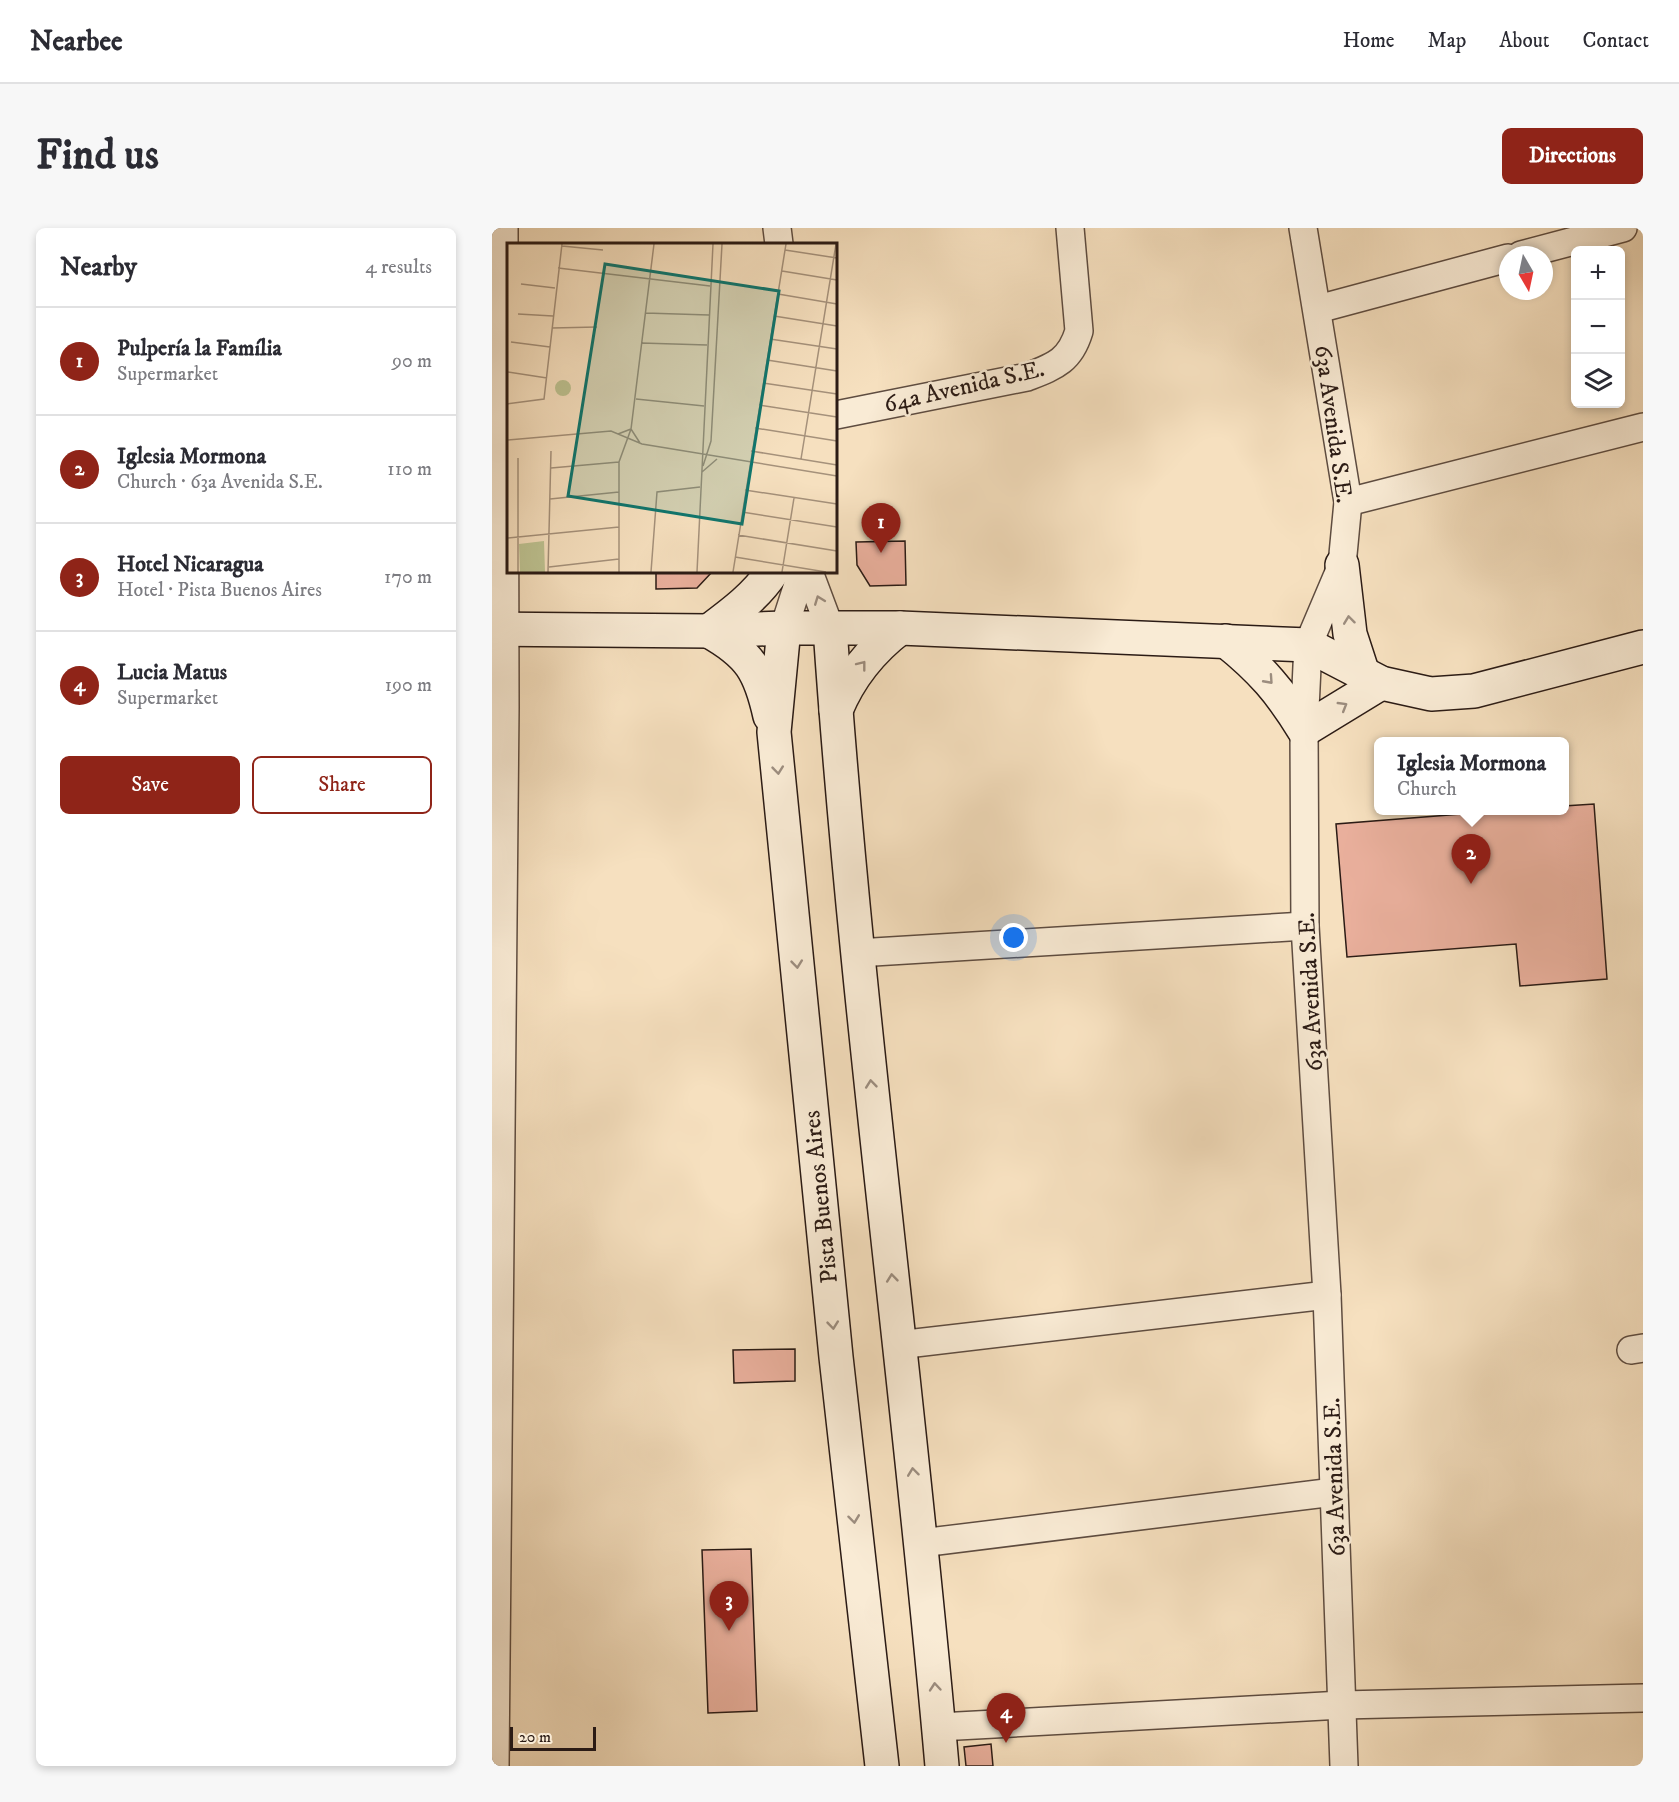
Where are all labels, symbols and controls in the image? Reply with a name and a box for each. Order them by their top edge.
text: Nearbee [30,24,123,59]
text: Home [1343,28,1395,54]
text: Map [1428,28,1466,54]
text: About [1499,28,1550,54]
text: Contact [1583,28,1649,54]
button: Directions [1502,128,1643,184]
text: Find us [36,130,159,182]
inset map [507,243,837,573]
north arrow [1499,246,1553,300]
map controls [1571,246,1625,408]
button: + [1571,246,1625,300]
text: Nearby [60,251,137,284]
text: 4 results [365,255,432,280]
button: − [1571,300,1625,354]
text: Pulpería la Família [117,335,282,362]
street label: 63a Avenida S.E. [1307,343,1359,505]
text: 1 [76,349,83,374]
text: 90 m [392,349,432,374]
street label: 64a Avenida S.E. [881,354,1047,420]
button: layers [1571,354,1625,408]
text: Supermarket [117,362,218,387]
text: Iglesia Mormona [117,443,266,470]
text: 2 [75,457,84,482]
text: 110 m [387,457,432,482]
text: Church · 63a Avenida S.E. [117,470,323,495]
pin: 1 [862,504,900,553]
text: Hotel Nicaragua [117,551,264,578]
text: 3 [76,565,83,590]
text: 170 m [384,565,432,590]
text: Hotel · Pista Buenos Aires [117,578,322,603]
one-way arrow [814,595,827,606]
one-way arrow [1343,616,1356,625]
text: Lucia Matus [117,659,227,686]
one-way arrow [854,661,865,672]
text: 4 [74,673,85,698]
text: 190 m [385,673,432,698]
one-way arrow [1262,673,1273,684]
text: Supermarket [117,686,218,711]
one-way arrow [1337,702,1347,714]
popup [1374,737,1569,815]
text: Iglesia Mormona [1397,750,1546,777]
button: Save [60,756,240,814]
button: Share [252,756,432,814]
one-way arrow [771,765,784,774]
text: Church [1397,777,1457,802]
pin: 2 [1452,834,1490,884]
street label: 63a Avenida S.E. [1292,912,1330,1072]
your location [999,923,1028,952]
one-way arrow [790,959,803,969]
one-way arrow [865,1080,878,1089]
street label: Pista Buenos Aires [797,1109,845,1285]
one-way arrow [886,1274,898,1283]
one-way arrow [826,1321,839,1330]
street label: 63a Avenida S.E. [1317,1397,1353,1557]
one-way arrow [907,1467,920,1476]
one-way arrow [848,1514,860,1524]
pin: 3 [710,1582,748,1631]
one-way arrow [929,1682,942,1691]
pin: 4 [986,1694,1026,1743]
scale bar [510,1724,596,1752]
text: 20 m [519,1727,551,1747]

